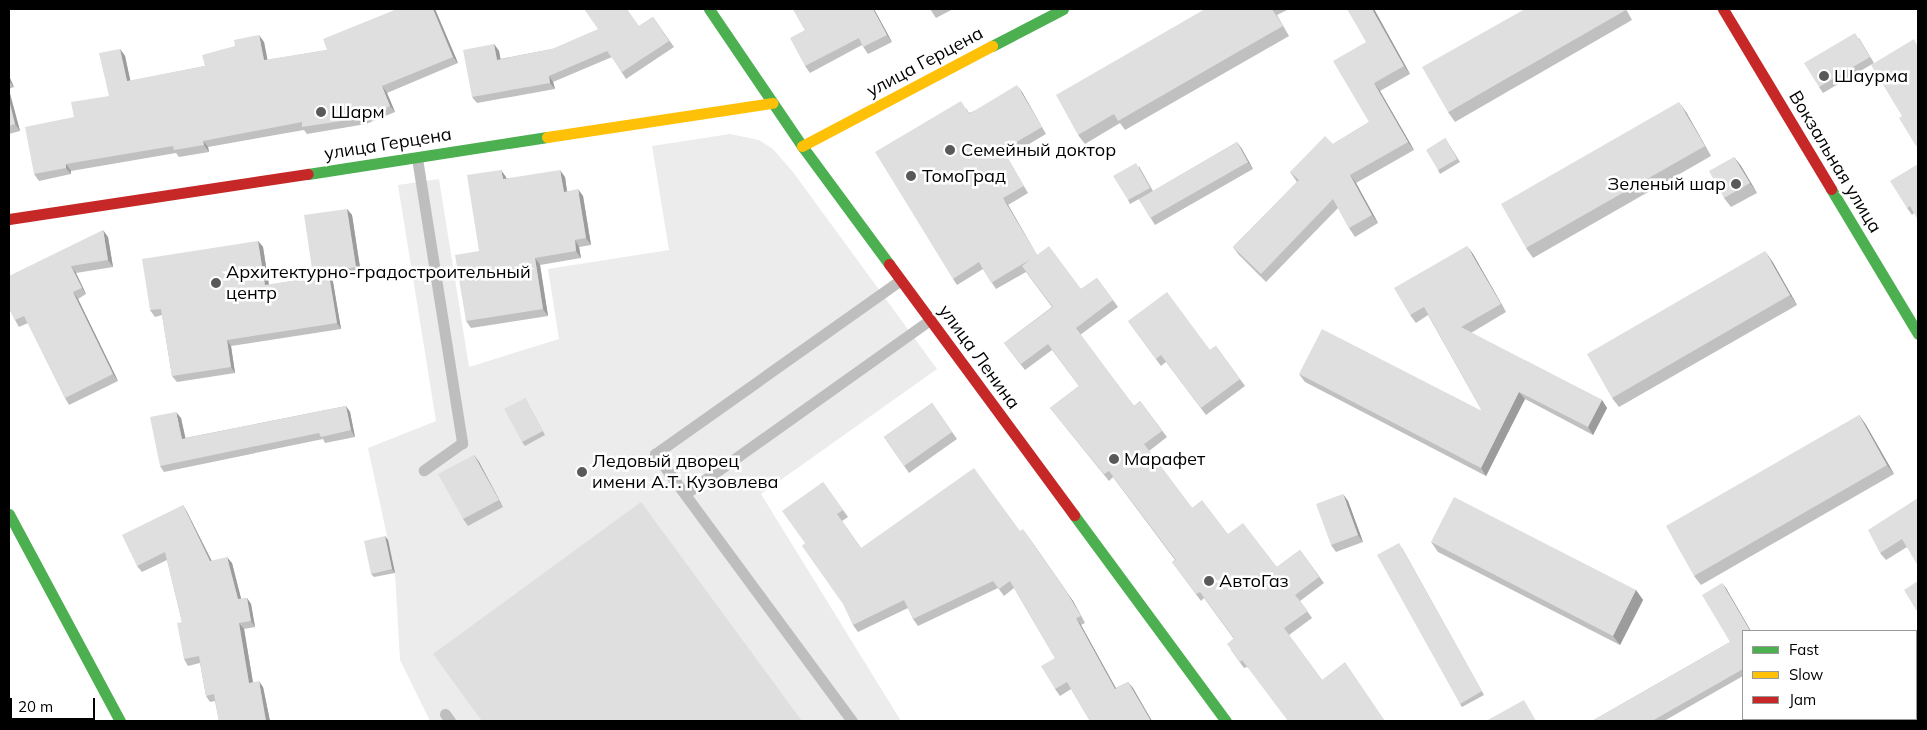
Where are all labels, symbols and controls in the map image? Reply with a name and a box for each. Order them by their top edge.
street label: улица Герцена [863,22,987,102]
place label: Шаурма [1834,65,1908,87]
marker: Шаурма [1818,70,1830,82]
street label: Вокзальная улица [1784,87,1886,237]
place label: Шарм [331,101,385,123]
marker: Шарм [315,106,327,118]
street label: улица Герцена [323,123,453,165]
place label: Семейный доктор [961,139,1116,161]
marker: Семейный доктор [943,143,957,157]
place label: ТомоГрад [922,165,1006,187]
marker: ТомоГрад [904,169,918,183]
place label: Зеленый шар [1608,173,1726,195]
marker: Зеленый шар [1730,178,1742,190]
place label: Архитектурно-градостроительный центр [226,262,531,304]
marker: Архитектурно-градостроительный центр [210,277,222,289]
street label: улица Ленина [934,300,1024,414]
place label: Марафет [1124,448,1205,470]
place label: Ледовый дворец имени А.Т. Кузовлева [592,451,779,494]
marker: Марафет [1108,453,1120,465]
marker: Ледовый дворец имени А.Т. Кузовлева [576,466,588,478]
place label: АвтоГаз [1219,570,1289,592]
marker: АвтоГаз [1203,575,1215,587]
legend [1742,630,1917,720]
text: Fast [1789,640,1819,659]
text: Slow [1789,665,1823,684]
scale bar [12,688,98,720]
text: Jam [1789,690,1816,709]
text: 20 m [18,697,53,716]

